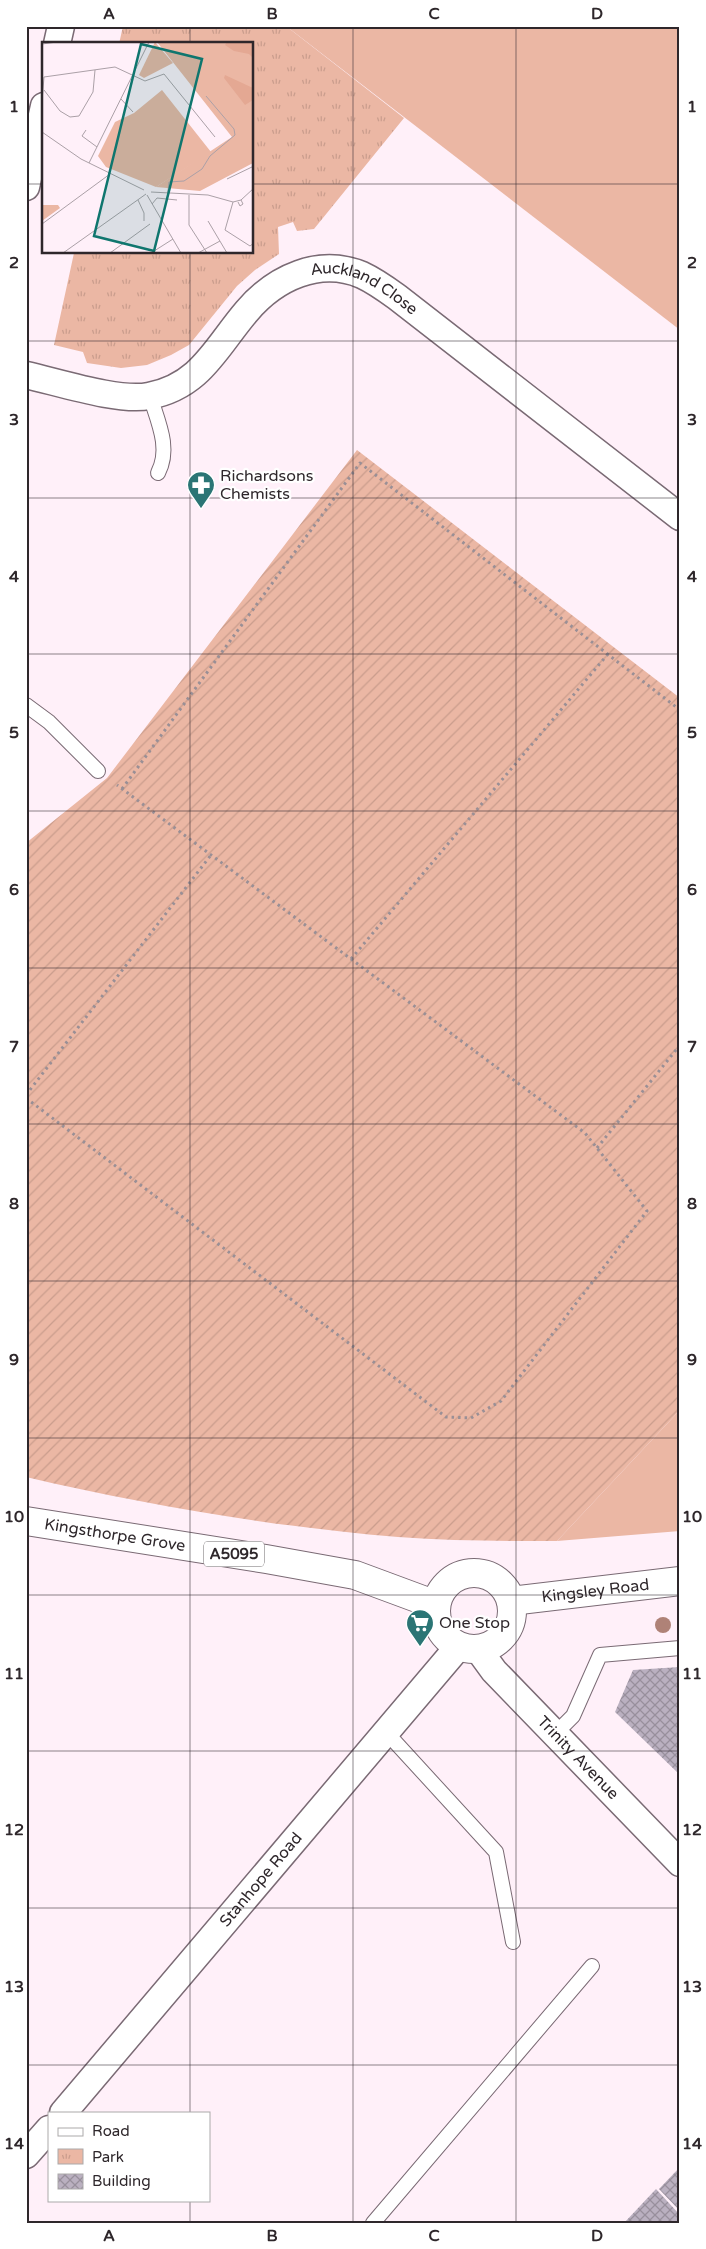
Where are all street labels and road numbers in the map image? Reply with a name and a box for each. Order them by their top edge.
street label: Auckland Close [309,258,422,319]
street label: Kingsthorpe Grove [43,1514,187,1556]
road number: A5095 [204,1542,264,1566]
street label: Kingsley Road [540,1575,650,1607]
street label: Trinity Avenue [533,1712,623,1804]
street label: Stanhope Road [215,1828,307,1931]

